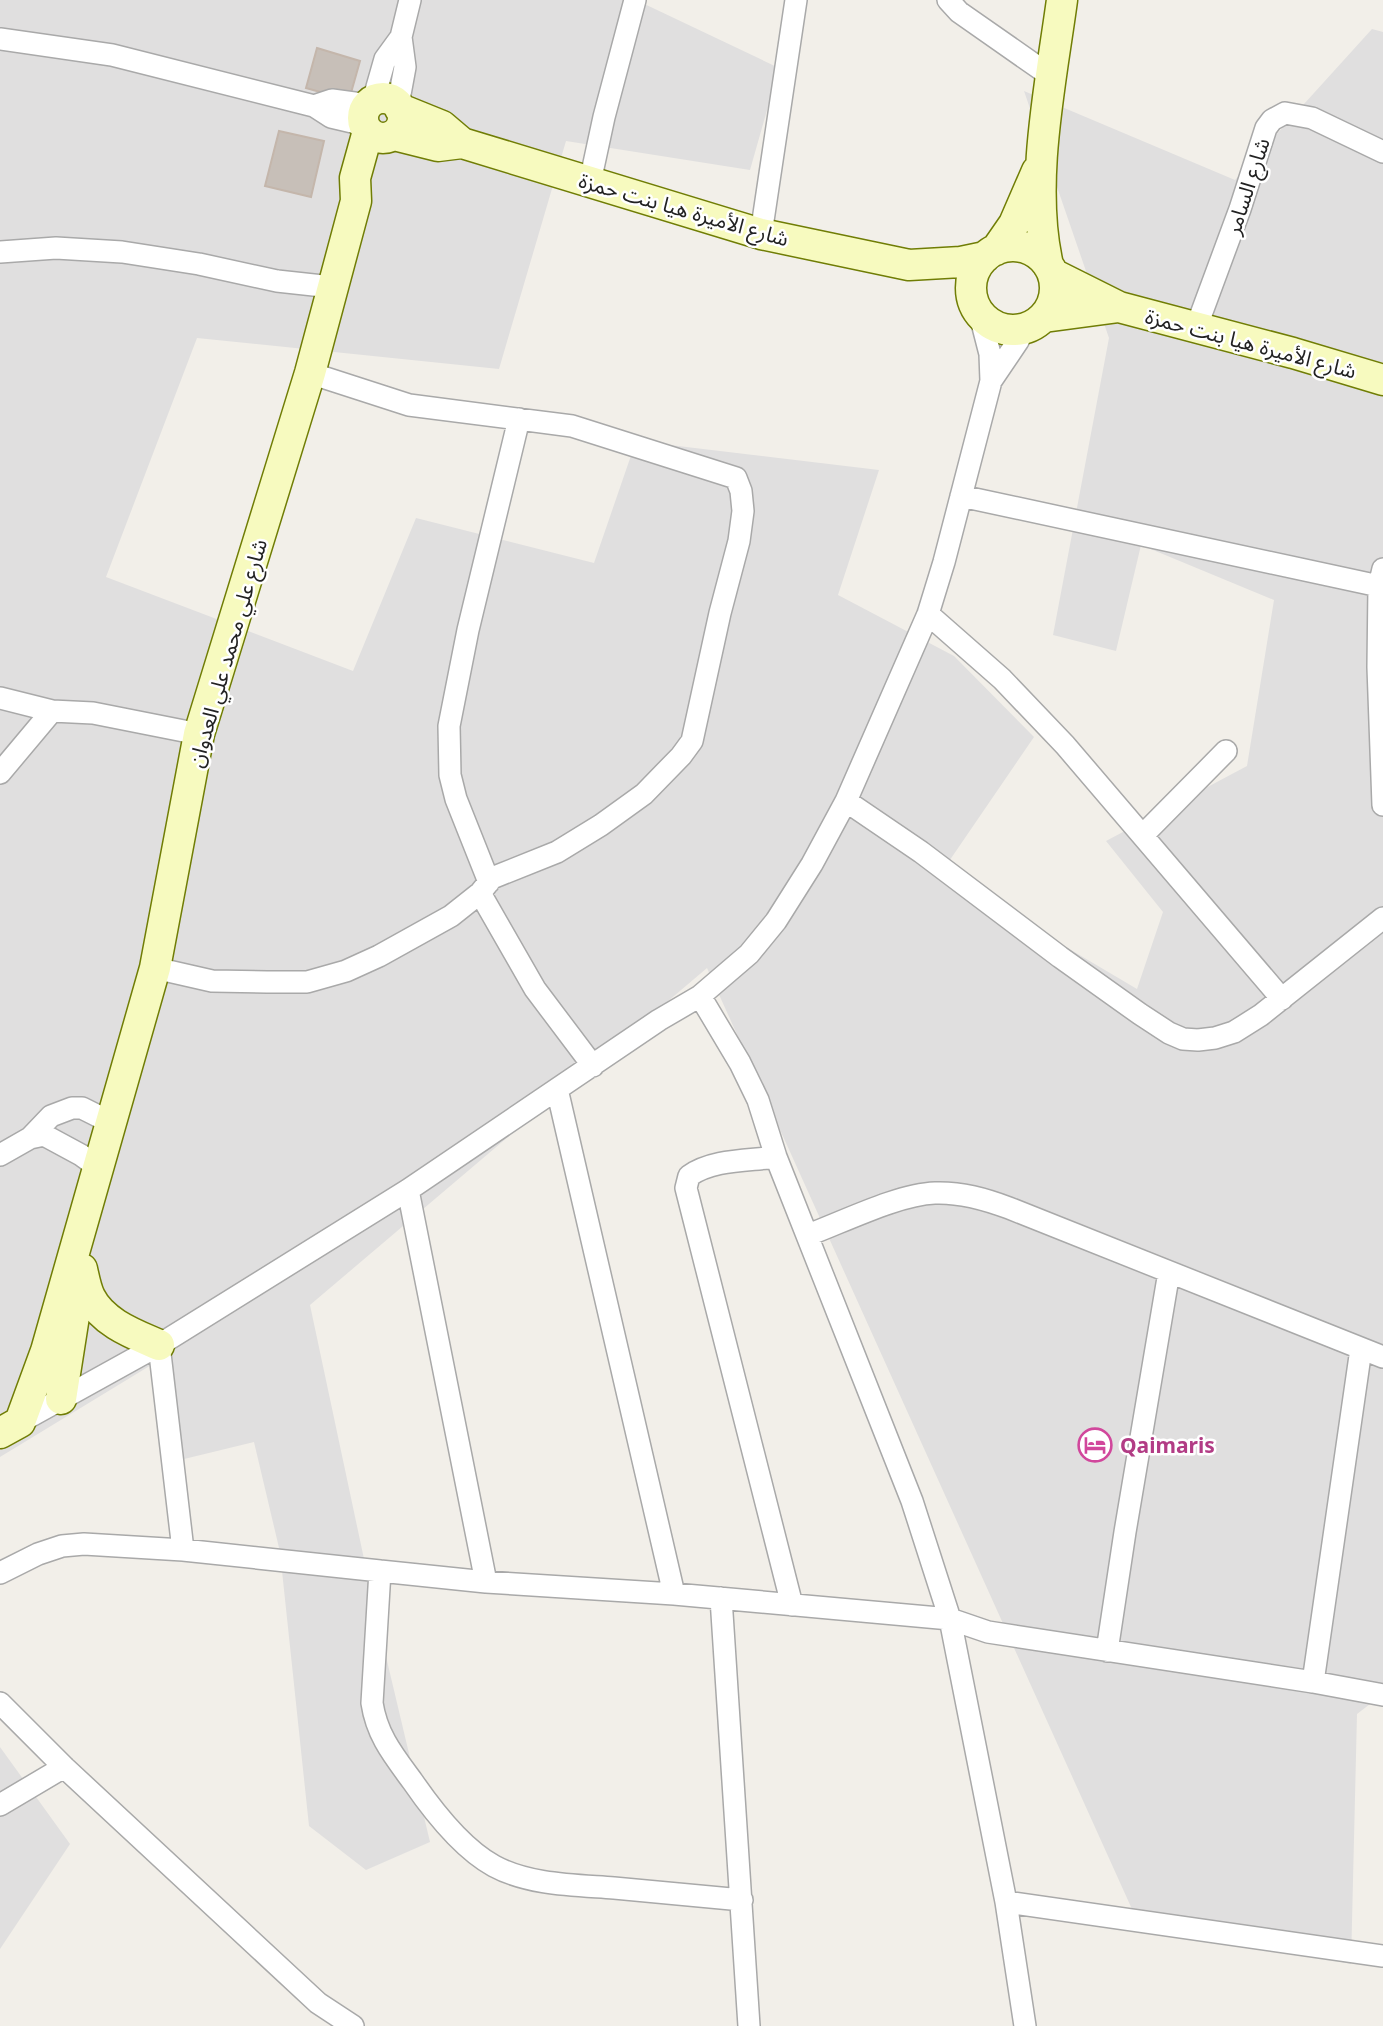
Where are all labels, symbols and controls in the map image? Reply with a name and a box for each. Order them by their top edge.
street label: شارع السامر [1218,134,1278,240]
street label: شارع الأميرة هيا بنت حمزة [575,166,792,254]
street label: شارع الأميرة هيا بنت حمزة [1142,301,1359,387]
street label: شارع علي محمد علي العدوان [181,535,276,771]
hotel icon: Qaimaris [1076,1426,1114,1464]
place label: Qaimaris [1120,1431,1215,1459]

